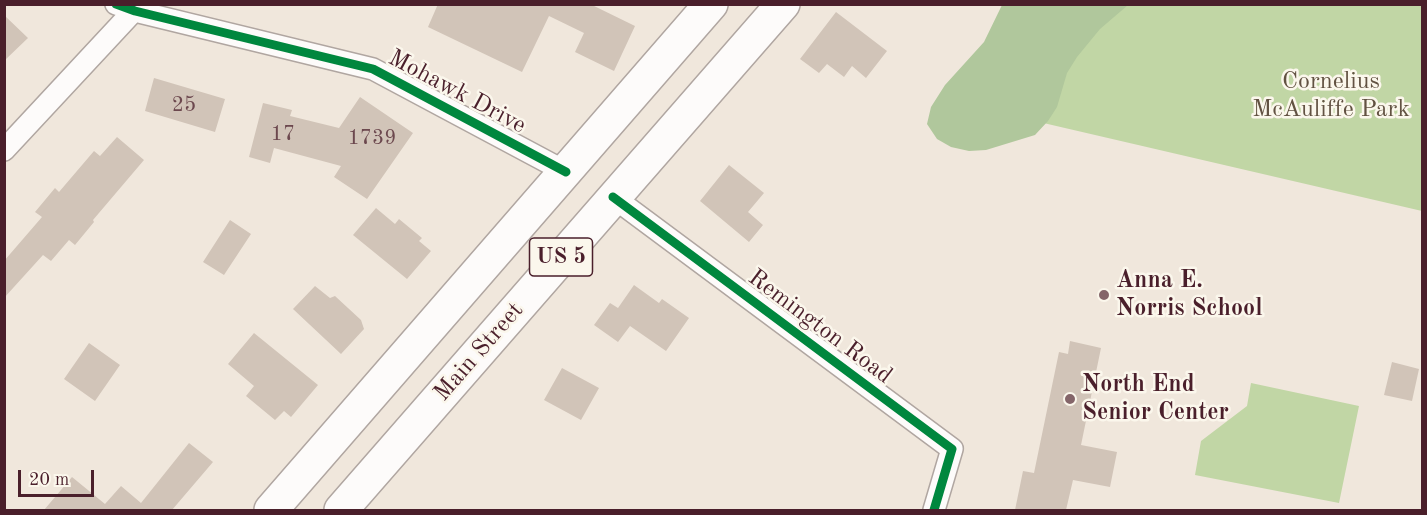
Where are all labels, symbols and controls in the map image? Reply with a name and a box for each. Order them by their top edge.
street label: Mohawk Drive [383,44,531,140]
park label: Cornelius McAuliffe Park [1252,68,1410,124]
house number: 25 [172,92,196,118]
house number: 17 [271,121,295,147]
house number: 1739 [348,125,396,151]
road number: US 5 [530,238,592,276]
street label: Remington Road [742,263,898,391]
place label: Anna E. Norris School [1116,267,1263,323]
marker: Anna E. Norris School [1097,288,1111,302]
street label: Main Street [428,297,530,407]
place label: North End Senior Center [1082,371,1229,427]
marker: North End Senior Center [1063,392,1077,406]
scale bar [21,458,98,496]
text: 20 m [29,471,69,489]

